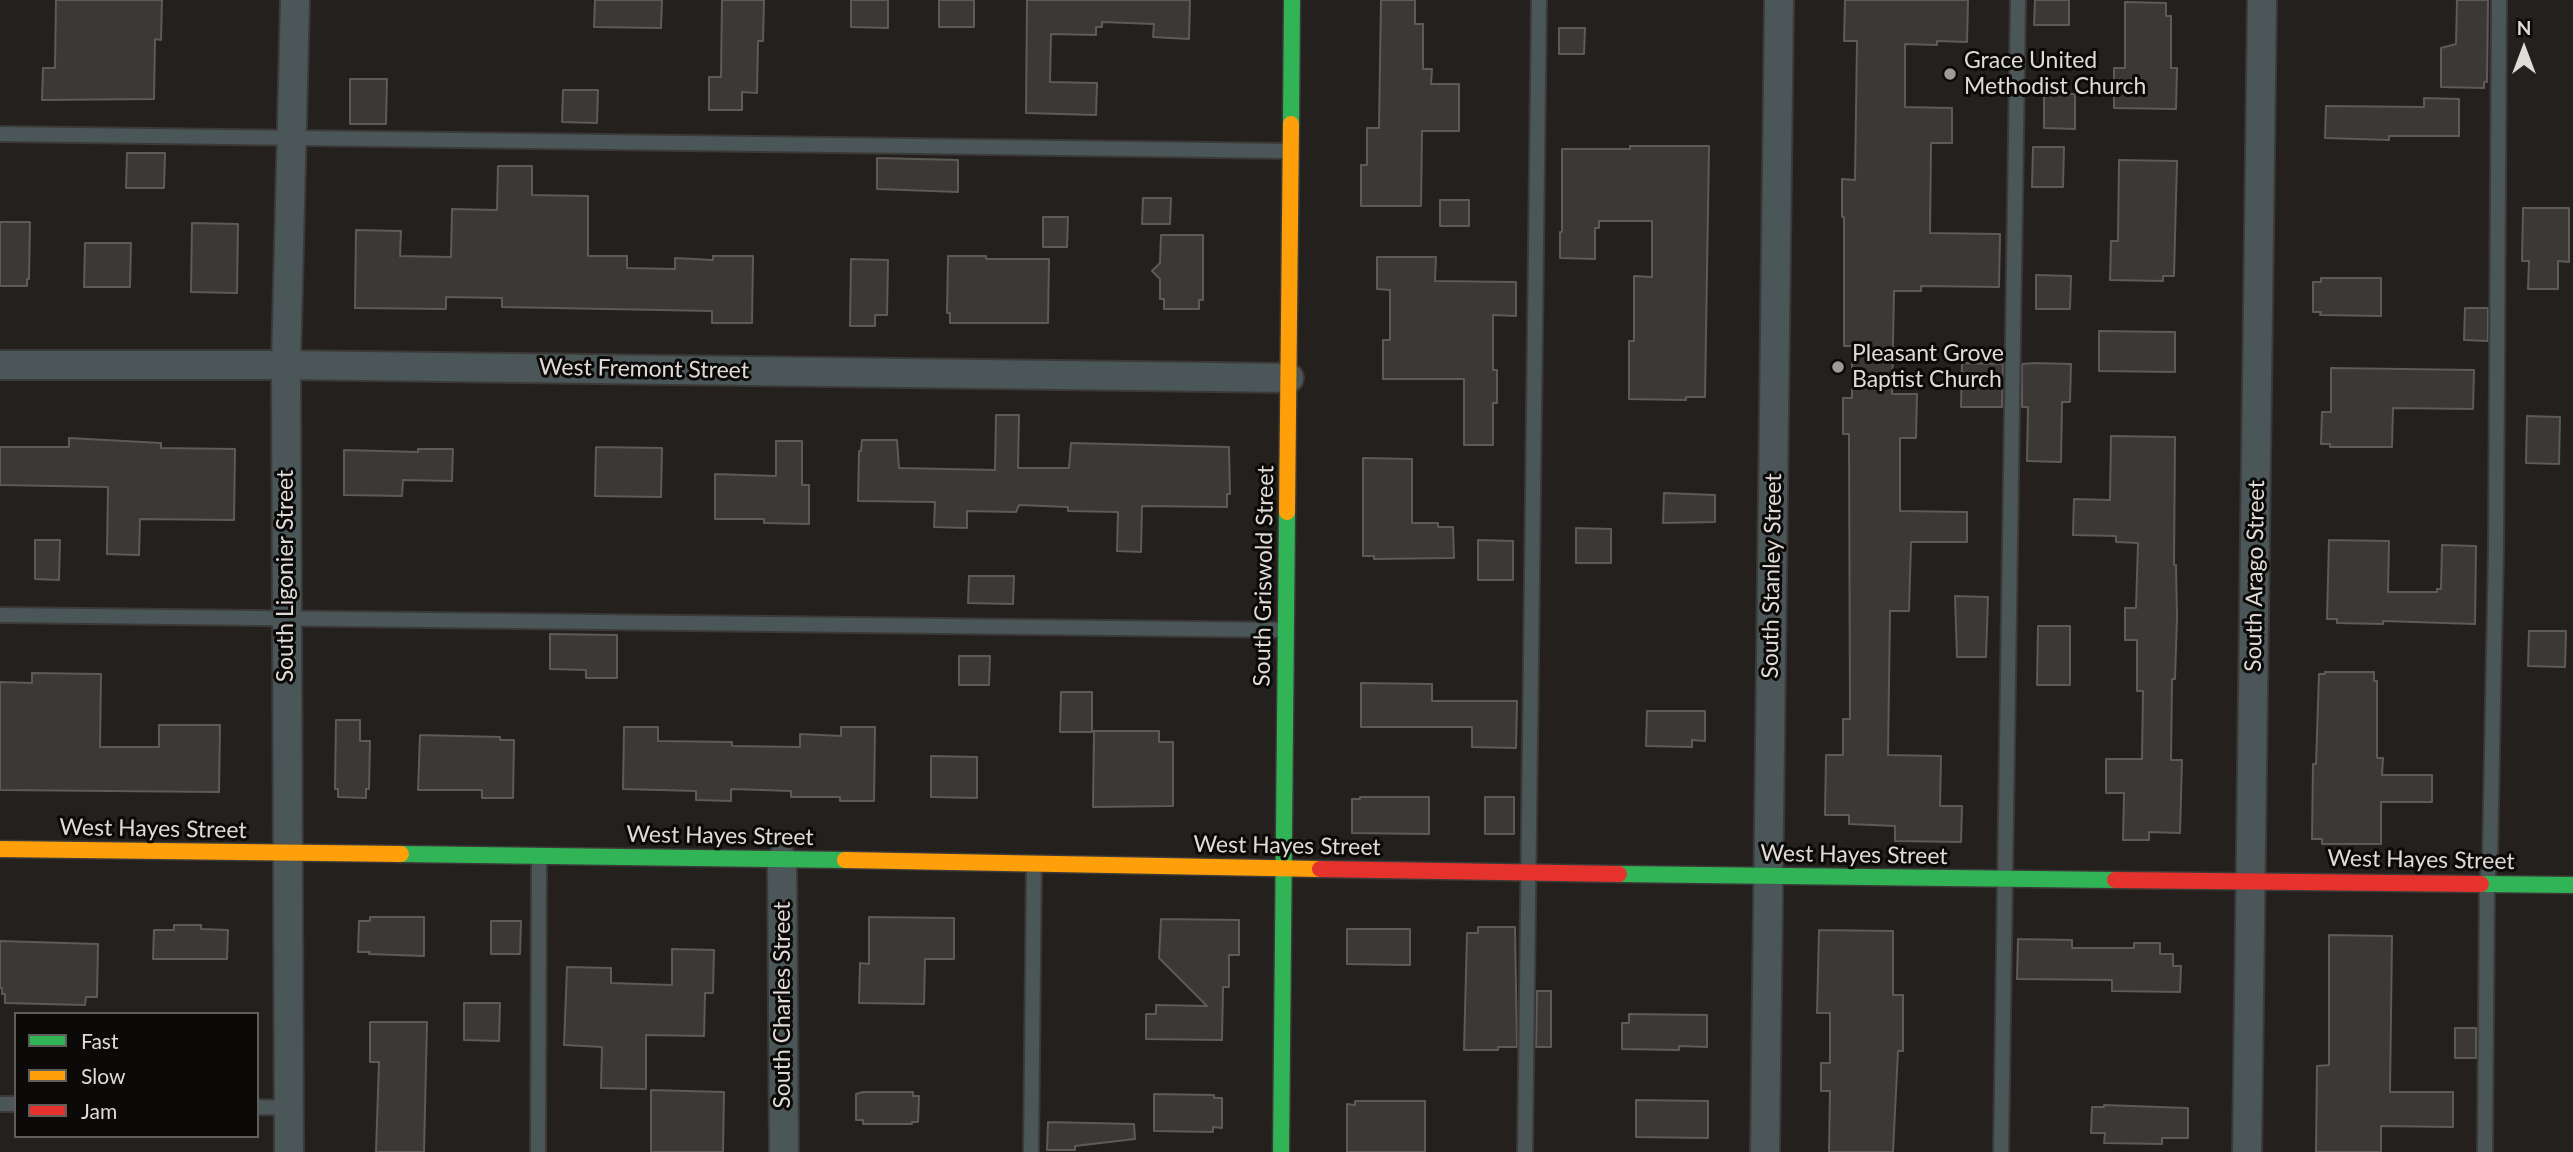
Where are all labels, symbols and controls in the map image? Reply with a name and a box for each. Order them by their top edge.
north arrow [2489,14,2559,84]
text: N [2517,16,2531,39]
place label: Grace United Methodist Church [1964,47,2146,101]
marker: Grace United Methodist Church [1942,66,1958,82]
place label: Pleasant Grove Baptist Church [1852,340,2004,394]
street label: West Fremont Street [539,353,749,385]
marker: Pleasant Grove Baptist Church [1830,359,1846,375]
street label: South Griswold Street [1248,465,1280,687]
street label: South Ligonier Street [272,470,300,682]
street label: South Stanley Street [1756,473,1788,679]
street label: South Arago Street [2240,480,2270,672]
street label: West Hayes Street [59,814,247,844]
street label: West Hayes Street [626,821,814,851]
street label: West Hayes Street [1193,831,1381,861]
street label: West Hayes Street [1760,840,1948,870]
street label: West Hayes Street [2327,845,2515,875]
street label: South Charles Street [769,901,797,1109]
legend [14,1012,259,1138]
text: Fast [81,1028,118,1053]
text: Slow [81,1063,125,1088]
text: Jam [81,1098,117,1123]

